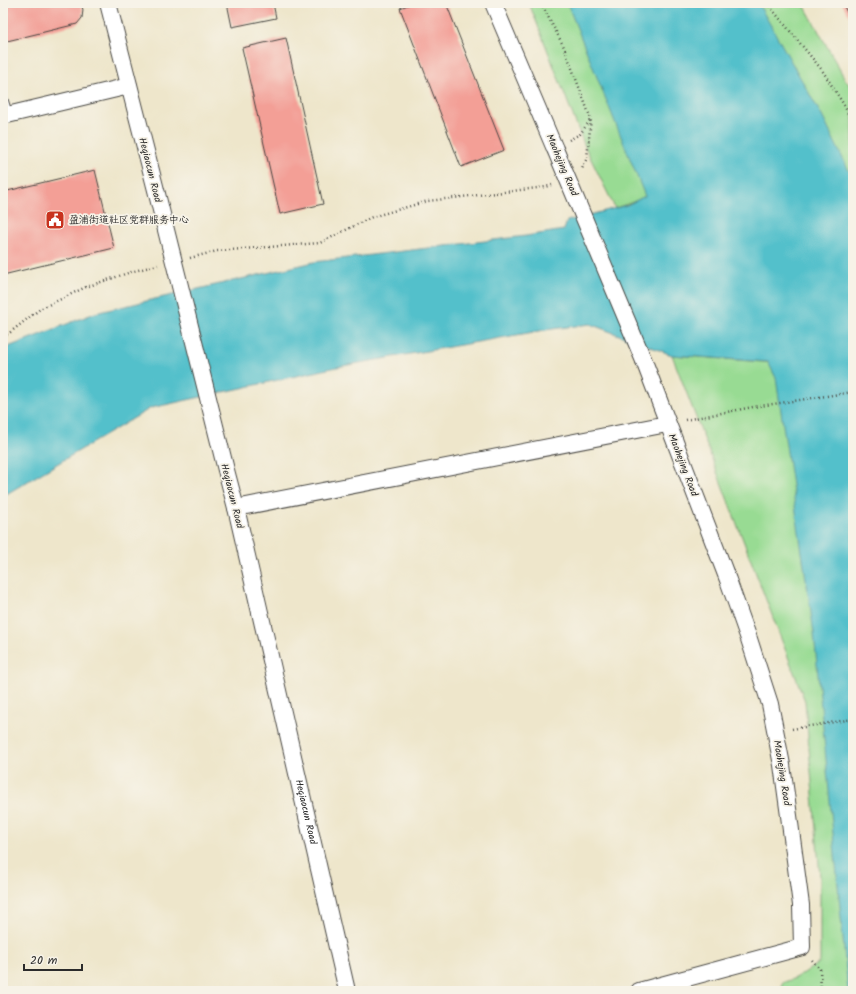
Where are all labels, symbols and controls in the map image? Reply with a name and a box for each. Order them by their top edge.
street label: Maohejing Road [542,131,583,199]
street label: Heqiaocun Road [134,136,166,205]
public building icon: 盈浦街道社区党群服务中心 [44,209,66,231]
place label: 盈浦街道社区党群服务中心 [69,212,189,228]
street label: Maohejing Road [664,431,703,500]
street label: Heqiaocun Road [216,462,248,531]
street label: Maohejing Road [769,739,795,808]
street label: Heqiaocun Road [291,778,321,847]
scale bar [24,946,82,972]
text: 20 m [30,951,58,970]

